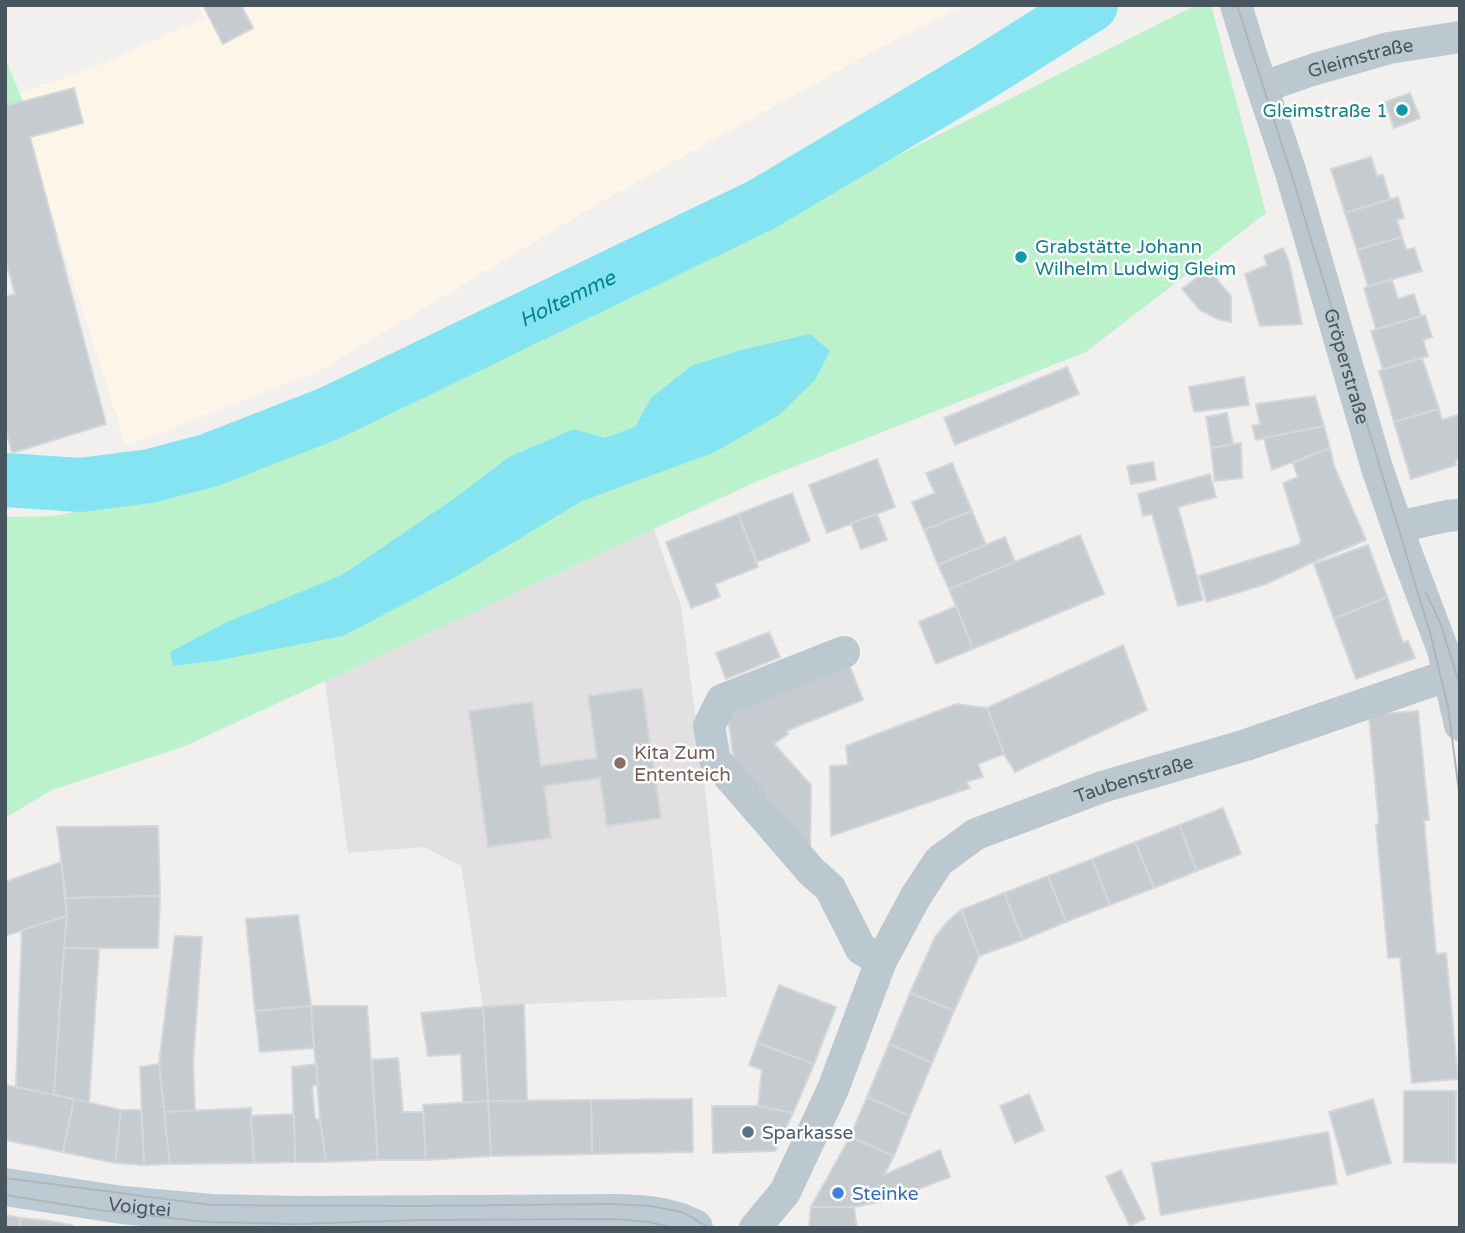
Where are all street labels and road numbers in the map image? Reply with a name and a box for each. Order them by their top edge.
street label: Gleimstraße [1305,34,1415,83]
street label: Gröperstraße [1319,306,1374,427]
street label: Taubenstraße [1072,751,1196,808]
street label: Voigtei [106,1193,172,1221]

